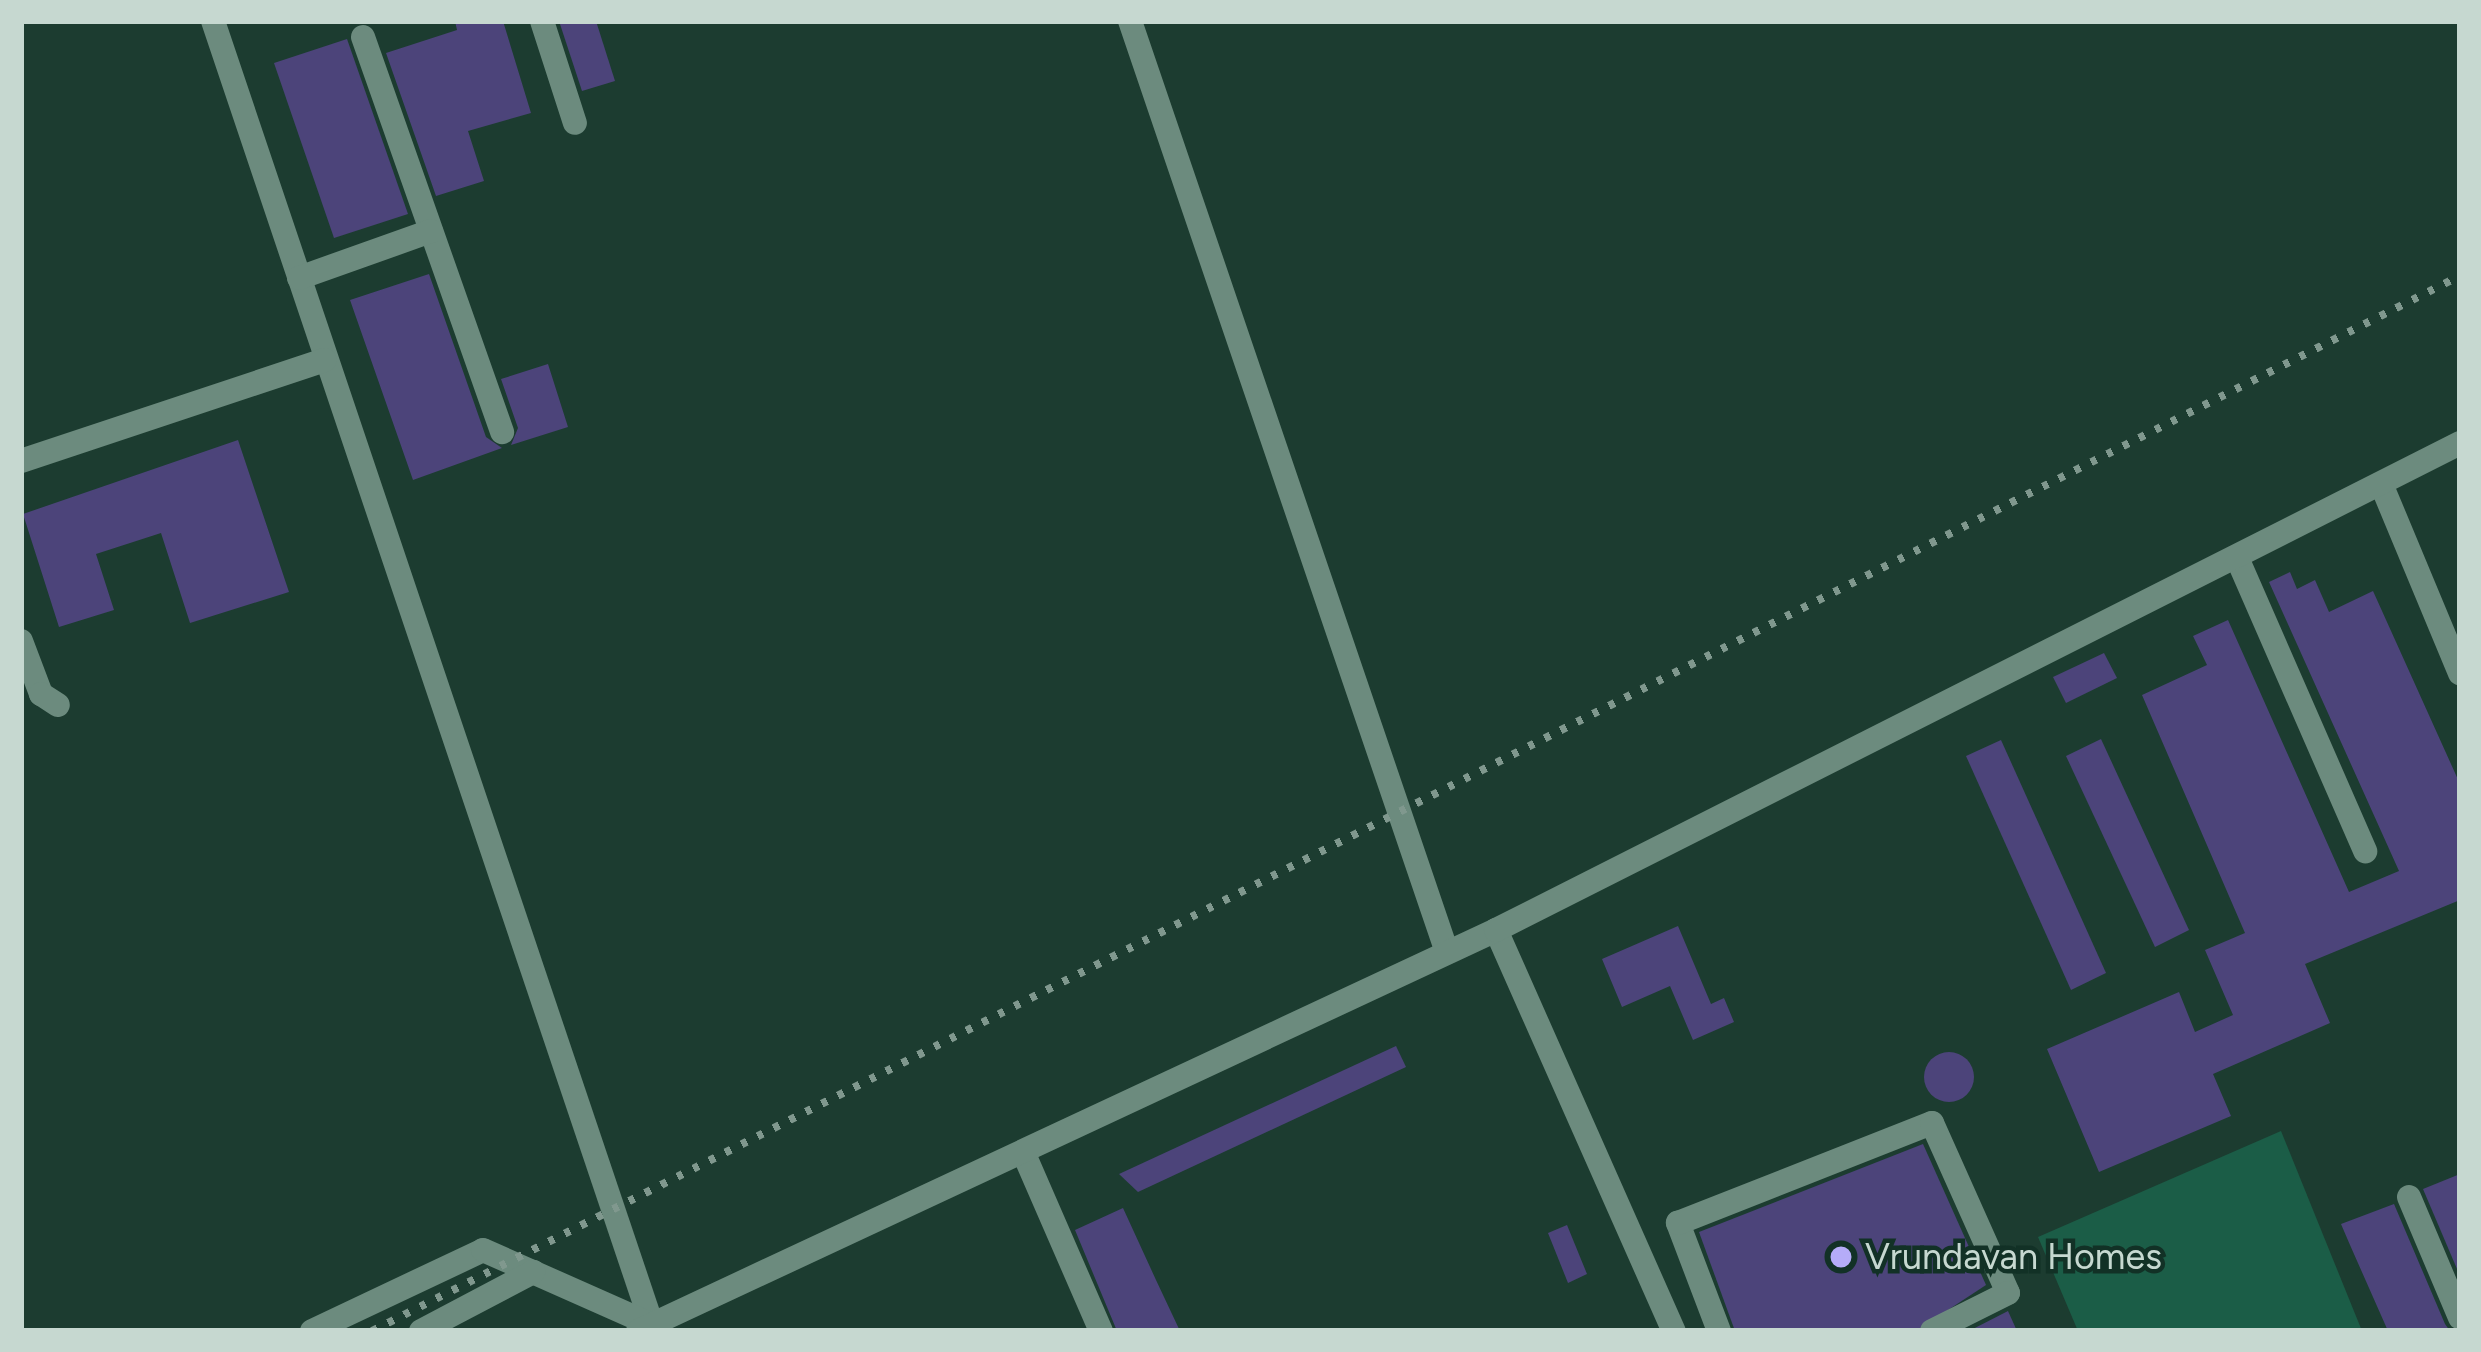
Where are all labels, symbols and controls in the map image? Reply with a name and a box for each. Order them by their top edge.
place label: Vrundavan Homes [1865,1235,2162,1279]
marker: Vrundavan Homes [1828,1244,1854,1270]

